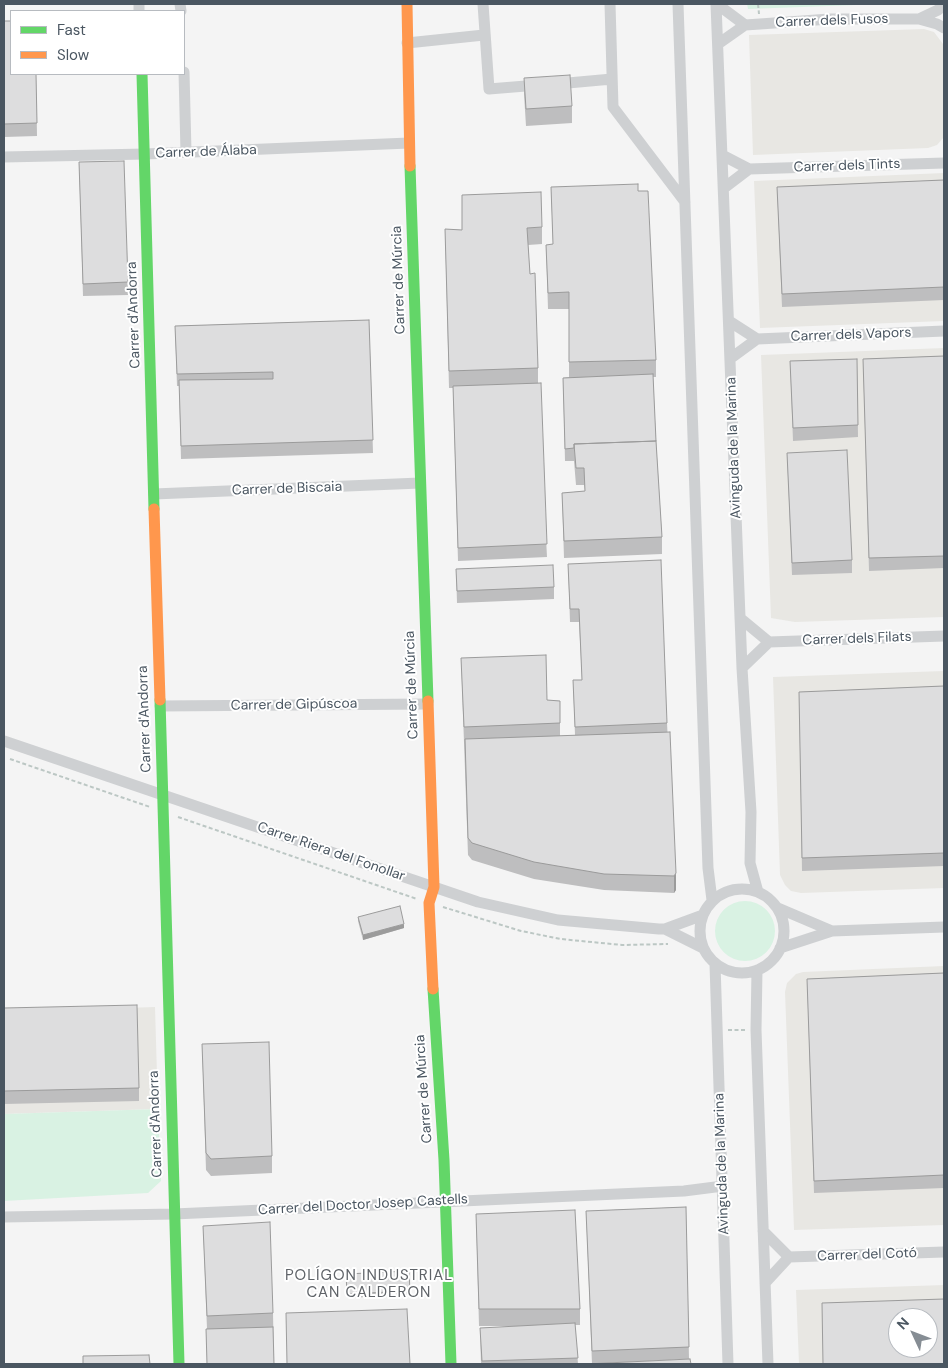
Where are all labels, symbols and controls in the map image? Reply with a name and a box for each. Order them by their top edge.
legend [10,10,185,75]
street label: Carrer dels Fusos [775,11,889,31]
text: Fast [57,20,86,40]
text: Slow [57,45,89,65]
street label: Carrer de Álaba [155,142,257,162]
street label: Carrer dels Tints [793,156,901,176]
street label: Carrer de Múrcia [389,225,409,335]
street label: Carrer d'Andorra [124,261,144,369]
street label: Carrer dels Vapors [790,324,912,346]
street label: Avinguda de la Marina [723,377,745,519]
street label: Carrer de Biscaia [231,479,343,499]
street label: Carrer dels Filats [802,629,912,649]
street label: Carrer de Múrcia [402,630,422,740]
street label: Carrer d'Andorra [135,665,155,773]
street label: Carrer de Gipúscoa [230,695,358,715]
street label: Carrer Riera del Fonollar [255,819,407,885]
street label: Carrer de Múrcia [412,1034,436,1144]
street label: Carrer d'Andorra [146,1070,166,1178]
street label: Avinguda de la Marina [711,1093,733,1235]
street label: Carrer del Doctor Josep Castells [258,1191,468,1219]
street label: Carrer del Cotó [817,1245,917,1265]
district label: POLÍGON INDUSTRIAL CAN CALDERON [283,1267,455,1302]
north arrow [888,1308,938,1358]
text: N [893,1314,913,1333]

